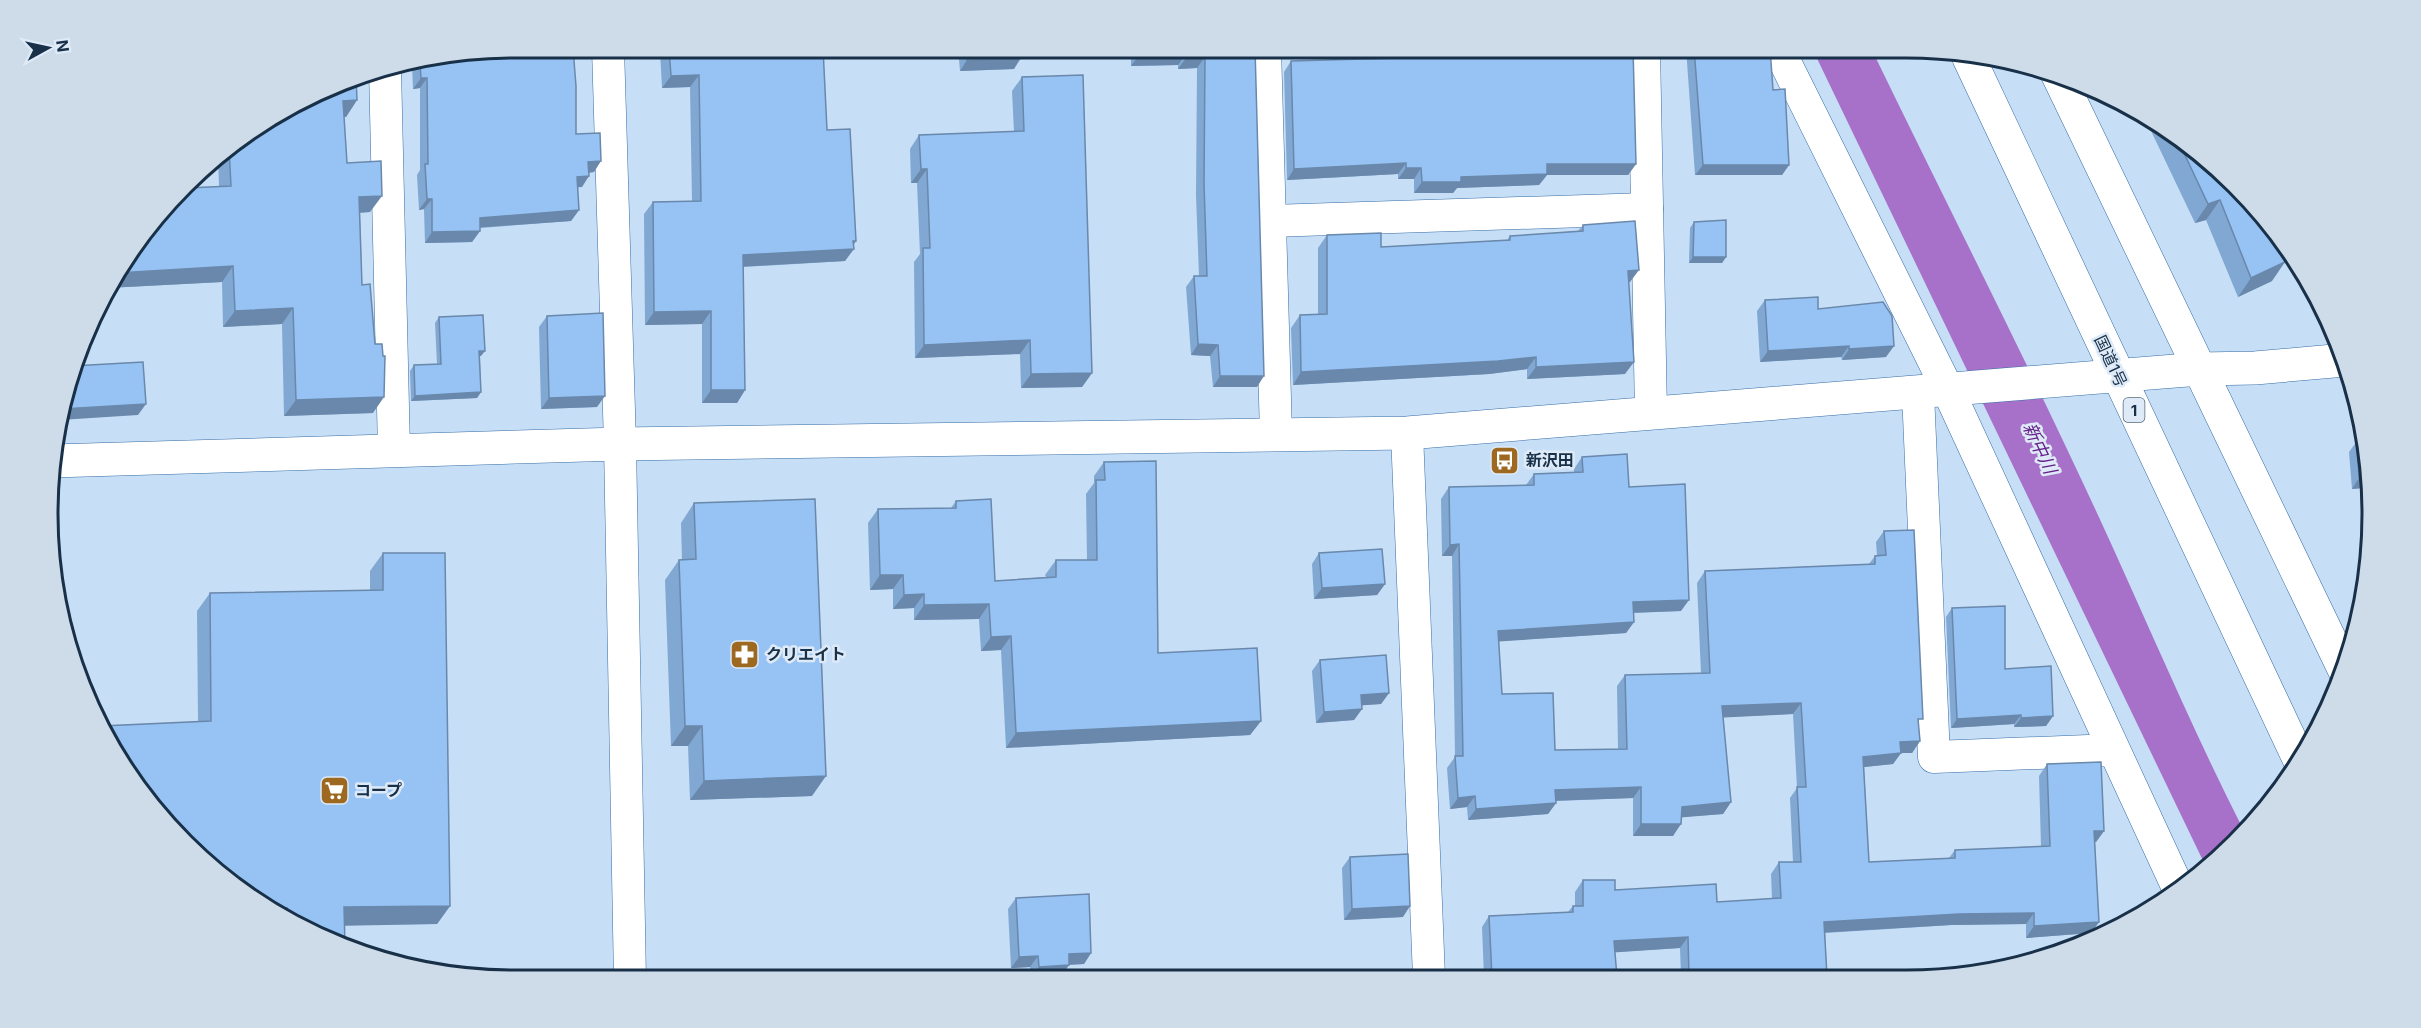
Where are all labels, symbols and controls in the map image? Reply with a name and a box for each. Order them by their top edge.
north arrow [18,18,78,78]
text: N [52,38,74,53]
street label: 国道1号 [2090,332,2132,390]
road number: 1 [2124,398,2144,422]
water label: 新中川 [2019,419,2062,479]
bus stop icon: 新沢田 [1489,444,1521,476]
place label: 新沢田 [1526,450,1574,470]
pharmacy icon: クリエイト [729,638,761,670]
place label: クリエイト [766,644,846,664]
supermarket icon: コープ [318,774,350,806]
place label: コープ [355,780,402,800]

